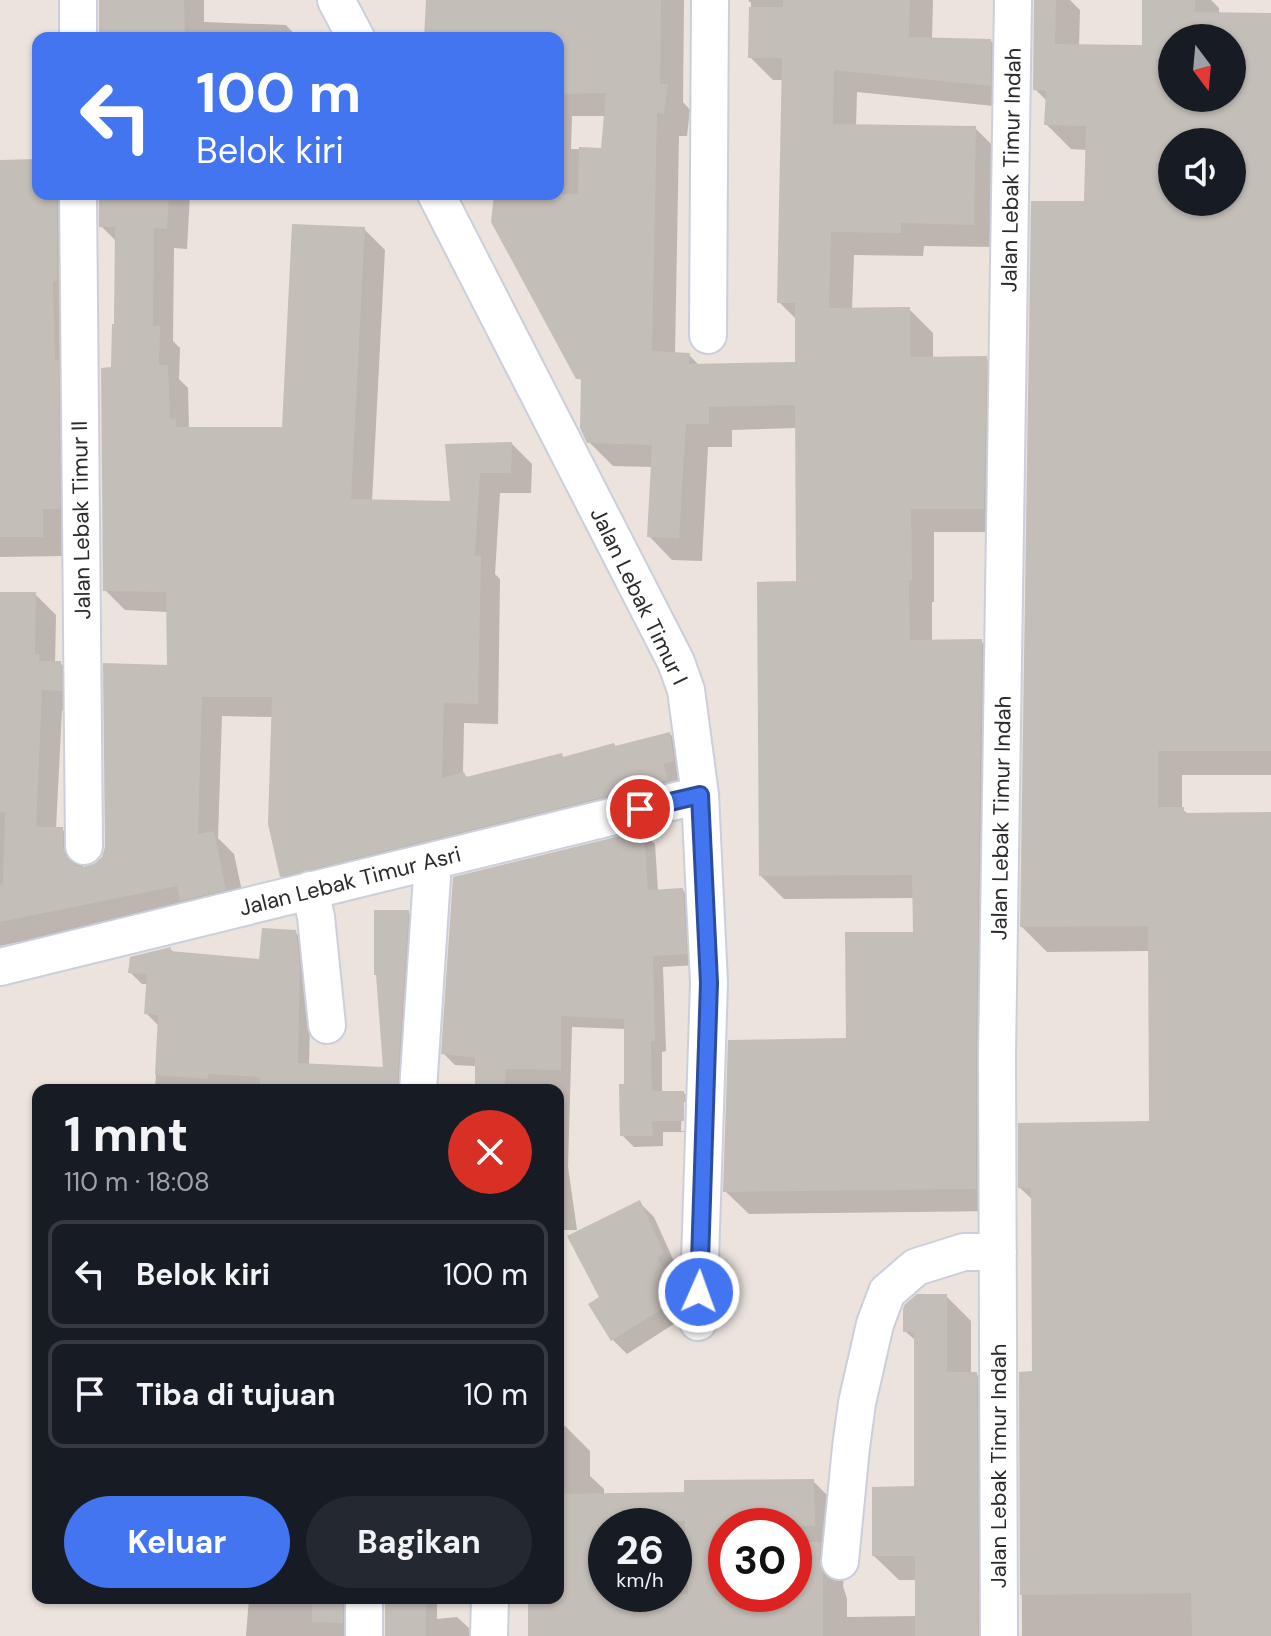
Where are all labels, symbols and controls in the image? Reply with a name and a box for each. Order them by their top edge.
north arrow [1158,24,1246,112]
map controls [1158,24,1246,216]
street label: Jalan Lebak Timur Indah [994,47,1028,293]
text: 100 m [196,56,361,129]
icon: left [64,64,168,168]
text: Belok kiri [196,127,344,174]
button: sound [1158,128,1246,216]
street label: Jalan Lebak Timur II [65,420,97,620]
street label: Jalan Lebak Timur I [584,503,694,689]
street label: Jalan Lebak Timur Indah [984,695,1018,941]
pin [606,775,674,843]
icon: arrive [618,787,662,831]
street label: Jalan Lebak Timur Asri [236,839,464,923]
text: 1 mnt [64,1103,188,1166]
button: close [448,1110,532,1194]
text: 110 m · 18:08 [64,1165,210,1199]
position arrow [657,1250,741,1334]
icon: left [68,1252,112,1296]
text: Belok kiri [136,1255,270,1294]
text: 100 m [443,1255,528,1294]
street label: Jalan Lebak Timur Indah [984,1344,1013,1588]
icon: arrive [68,1372,112,1416]
text: Tiba di tujuan [136,1375,336,1414]
text: 10 m [463,1375,528,1414]
button: Keluar [64,1496,290,1588]
button: Bagikan [306,1496,532,1588]
speed limit sign: 30 [708,1508,812,1612]
text: 26 [616,1524,664,1576]
text: km/h [616,1567,664,1593]

